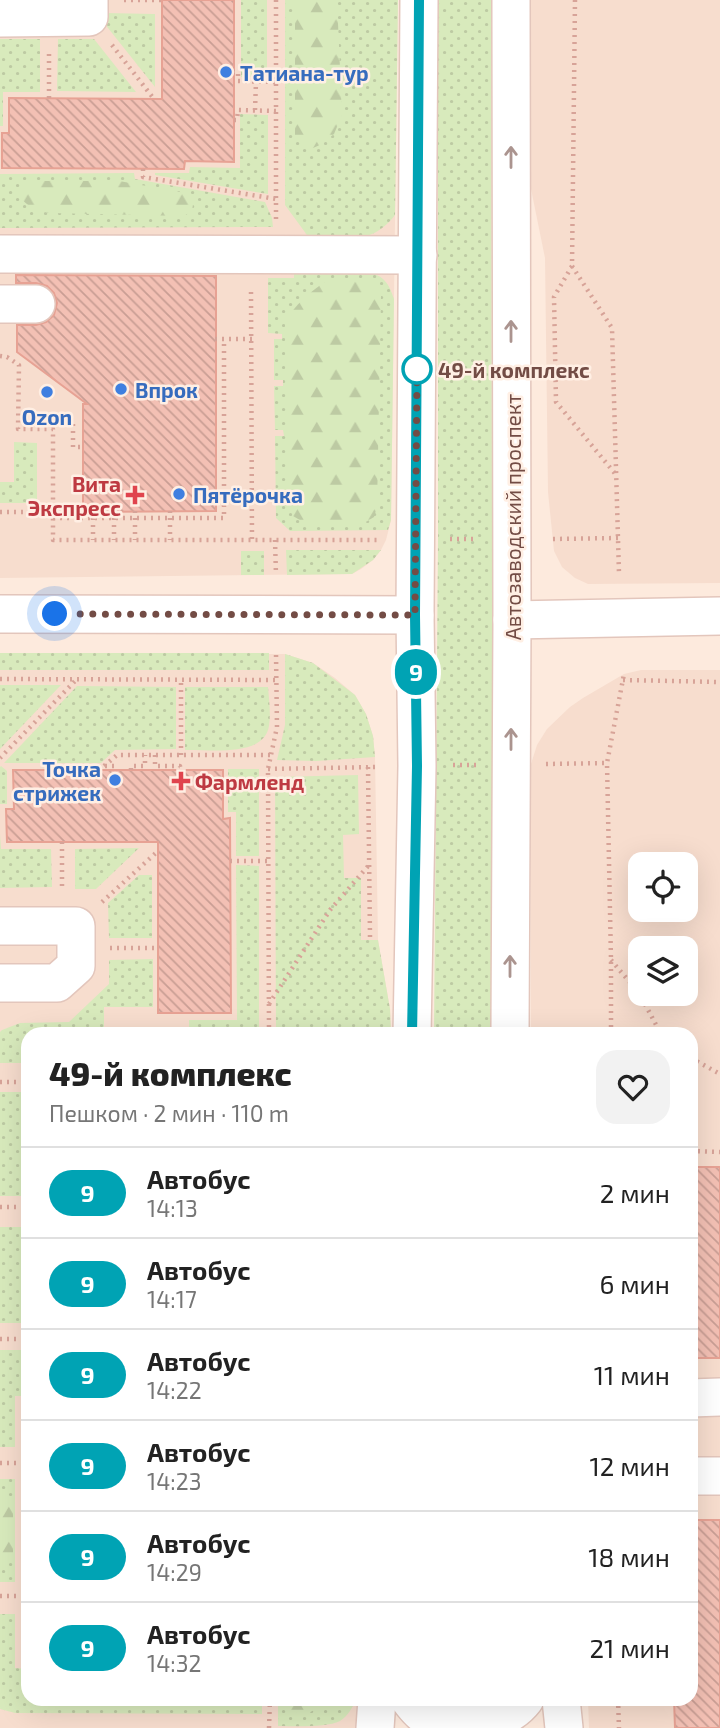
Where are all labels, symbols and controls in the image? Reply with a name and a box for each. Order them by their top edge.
place label: Татиана-тур [240,60,369,85]
marker: Татиана-тур [218,64,234,80]
one-way arrow [504,146,518,169]
one-way arrow [504,320,518,343]
marker: 49-й комплекс [402,354,432,384]
place label: 49-й комплекс [438,357,590,382]
place label: Впрок [135,377,198,402]
marker: Впрок [113,381,129,397]
marker: Ozon [39,384,55,400]
street label: Автозаводский проспект [500,394,525,640]
place label: Ozon [22,404,72,429]
place label: Вита Экспресс [28,471,121,520]
place label: Пятёрочка [193,482,303,507]
marker: Пятёрочка [171,486,187,502]
marker: Вита Экспресс [127,487,143,503]
your location [37,596,72,631]
line badge: 9 [393,649,439,695]
text: 9 [409,657,423,686]
one-way arrow [504,727,518,750]
place label: Точка стрижек [13,756,101,805]
place label: Фармленд [195,769,304,794]
marker: Точка стрижек [107,772,123,788]
marker: Фармленд [173,773,189,789]
map controls [628,852,698,1006]
button: locate [628,852,698,922]
button: layers [628,936,698,1006]
one-way arrow [503,955,517,978]
button: heart [596,1050,670,1124]
text: 49-й комплекс [49,1053,292,1093]
text: Пешком · 2 мин · 110 m [49,1099,289,1127]
text: Автобус [147,1163,250,1194]
text: 2 мин [600,1177,670,1208]
text: 9 [80,1178,95,1207]
text: 14:13 [147,1194,198,1222]
text: Автобус [147,1254,250,1285]
text: 6 мин [599,1268,670,1299]
text: 9 [80,1269,95,1298]
text: 14:17 [147,1285,197,1313]
text: Автобус [147,1345,250,1376]
text: 11 мин [594,1359,670,1390]
text: 9 [80,1360,95,1389]
text: 14:22 [147,1376,202,1404]
text: Автобус [147,1436,250,1467]
text: 12 мин [589,1450,670,1481]
text: 9 [80,1451,95,1480]
text: 14:23 [147,1467,201,1495]
text: Автобус [147,1527,250,1558]
text: 18 мин [588,1541,670,1572]
text: 9 [80,1542,95,1571]
text: 14:29 [147,1558,202,1586]
text: Автобус [147,1618,250,1649]
text: 21 мин [589,1632,670,1663]
text: 9 [80,1633,95,1662]
text: 14:32 [147,1649,201,1677]

